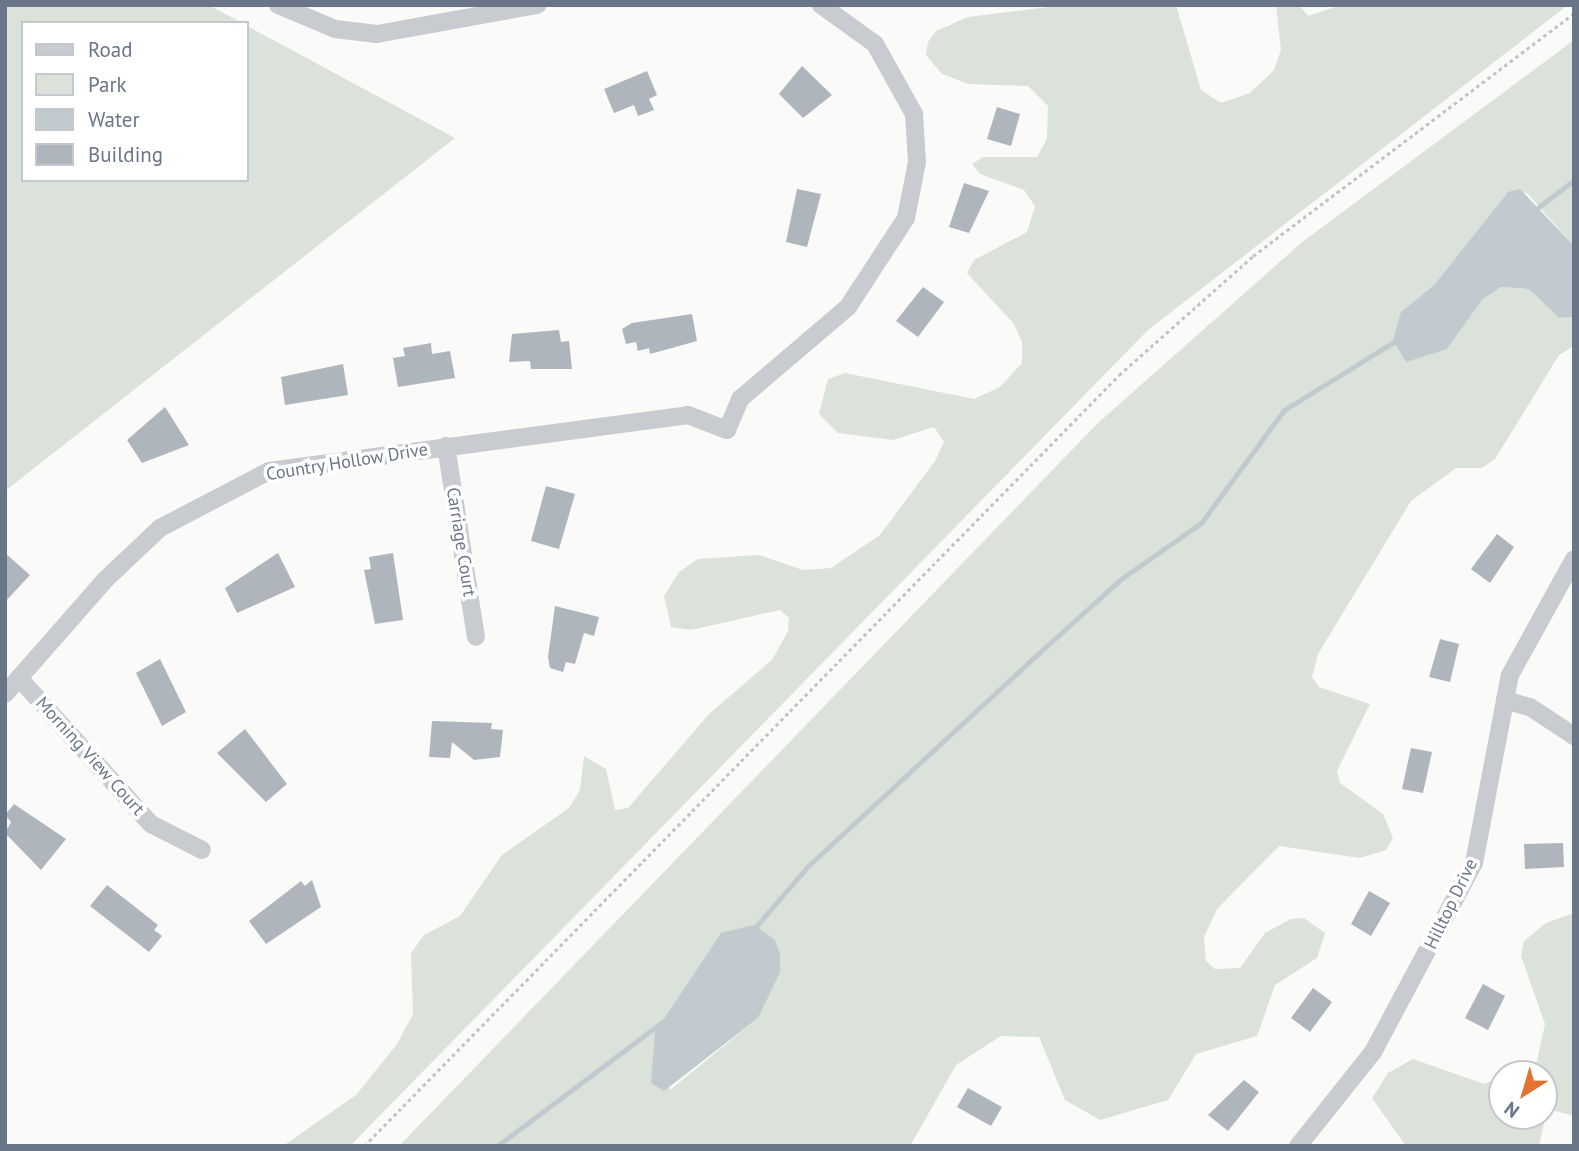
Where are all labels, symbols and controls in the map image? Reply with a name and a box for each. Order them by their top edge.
legend [21,21,248,182]
text: Road [88,36,132,63]
text: Park [88,71,127,98]
text: Water [88,106,140,133]
text: Building [88,141,163,168]
street label: Country Hollow Drive [264,438,430,486]
street label: Carriage Court [442,486,480,598]
street label: Morning View Court [31,692,149,820]
street label: Hilltop Drive [1420,855,1482,953]
north arrow [1488,1060,1558,1130]
text: N [1499,1097,1524,1124]

